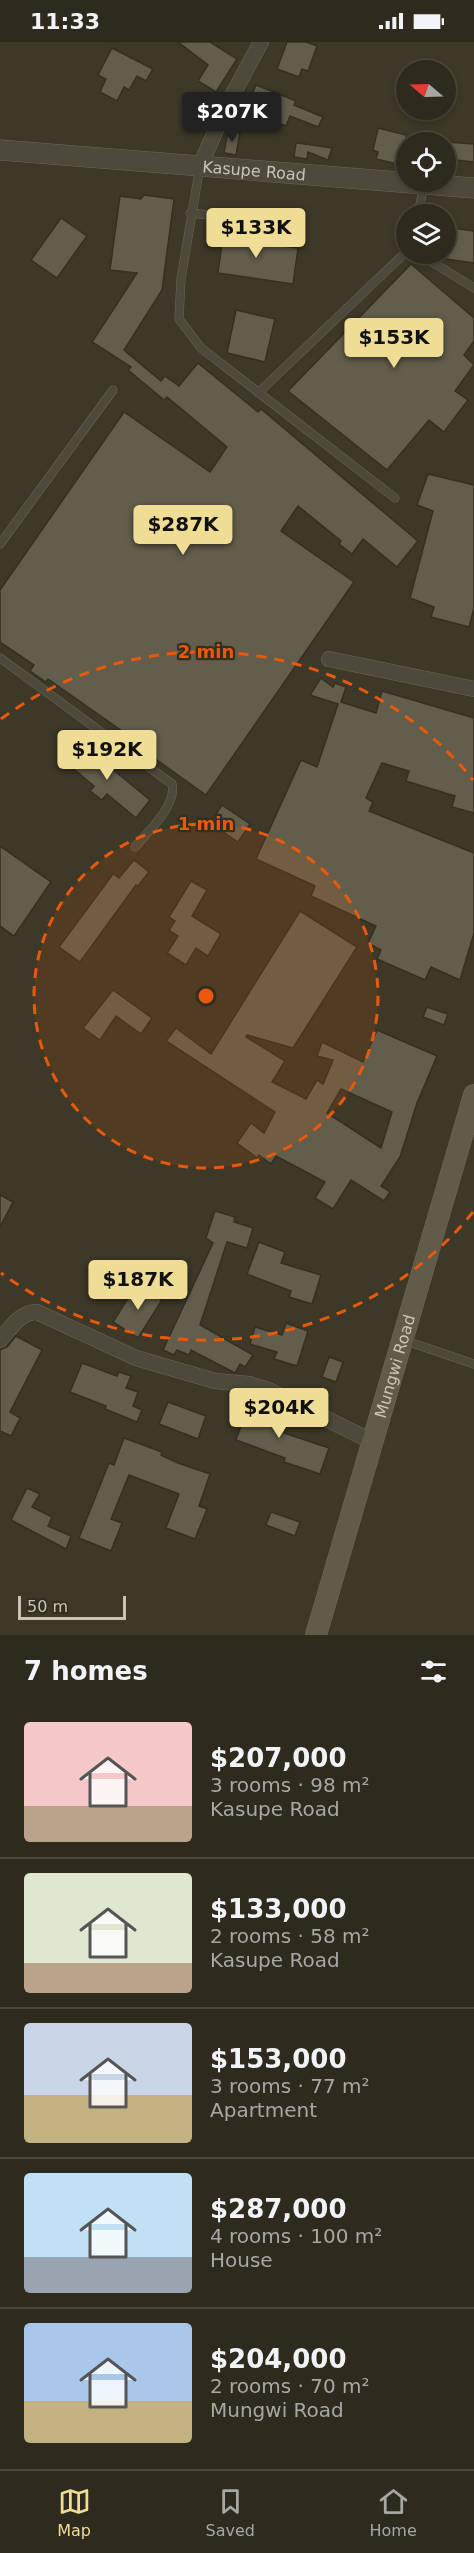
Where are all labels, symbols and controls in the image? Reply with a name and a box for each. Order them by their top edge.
text: 11:33 [30,9,100,34]
north arrow [396,60,456,120]
map controls [396,60,456,264]
pin: $207K [190,92,274,143]
text: $207K [196,99,268,123]
button: locate [396,132,456,192]
street label: Kasupe Road [202,157,307,184]
button: layers [396,204,456,264]
pin: $133K [214,208,298,259]
text: $133K [220,215,292,239]
pin: $153K [352,318,436,369]
text: $153K [358,325,430,349]
pin: $287K [141,505,225,556]
text: $287K [147,512,219,536]
text: 2 min [178,641,234,662]
pin: $192K [65,730,149,781]
text: $192K [71,737,143,761]
text: 1 min [178,813,234,834]
centre of rings [196,986,216,1006]
pin: $187K [96,1260,180,1311]
text: $187K [102,1267,174,1291]
street label: Mungwi Road [370,1312,419,1420]
pin: $204K [237,1388,321,1439]
text: $204K [243,1395,315,1419]
scale bar [18,1593,126,1620]
text: 50 m [27,1597,68,1616]
icon: filters [417,1655,450,1688]
text: 7 homes [24,1656,148,1686]
text: $207,000 [210,1743,347,1773]
icon: home [72,1746,144,1818]
text: 3 rooms · 98 m² [210,1773,370,1797]
text: Kasupe Road [210,1797,340,1821]
text: $133,000 [210,1894,347,1924]
icon: home [72,1897,144,1969]
text: 2 rooms · 58 m² [210,1924,370,1948]
text: Kasupe Road [210,1948,340,1972]
text: $153,000 [210,2044,347,2074]
icon: home [72,2047,144,2119]
text: 3 rooms · 77 m² [210,2074,370,2098]
text: Apartment [210,2098,317,2122]
text: $287,000 [210,2194,347,2224]
icon: home [72,2197,144,2269]
text: 4 rooms · 100 m² [210,2224,382,2248]
text: House [210,2248,273,2272]
text: $204,000 [210,2344,347,2374]
icon: home [72,2347,144,2419]
text: 2 rooms · 70 m² [210,2374,370,2398]
text: Mungwi Road [210,2398,344,2422]
tab: Map [57,2485,91,2540]
tab: Saved [206,2485,255,2540]
tab: Home [369,2485,417,2540]

